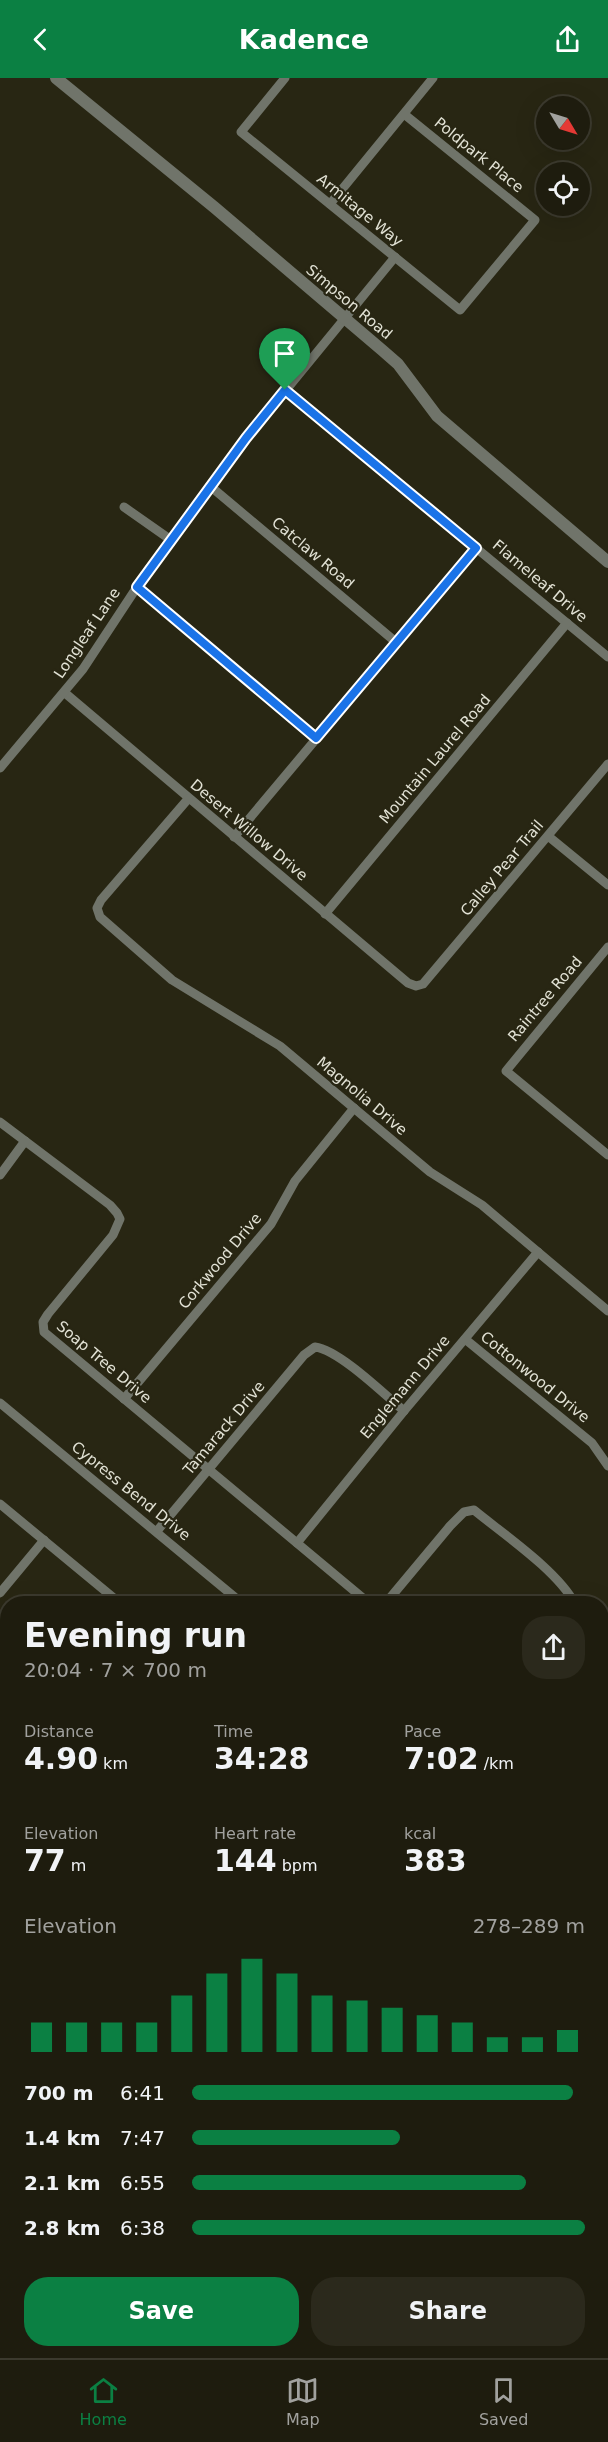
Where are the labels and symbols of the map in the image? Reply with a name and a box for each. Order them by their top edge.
north arrow [536,96,590,150]
street label: Poldpark Place [431,114,527,196]
street label: Armitage Way [313,170,407,250]
street label: Simpson Road [302,261,396,343]
pin [259,328,310,390]
street label: Catclaw Road [268,513,358,593]
street label: Flameleaf Drive [489,536,591,626]
street label: Longleaf Lane [50,584,124,682]
street label: Mountain Laurel Road [376,691,494,827]
street label: Desert Willow Drive [187,776,311,884]
street label: Calley Pear Trail [457,816,547,920]
street label: Raintree Road [504,953,586,1045]
street label: Magnolia Drive [313,1053,411,1139]
street label: Corkwood Drive [175,1209,265,1313]
street label: Soap Tree Drive [53,1317,155,1407]
street label: Cottonwood Drive [477,1328,593,1426]
street label: Englemann Drive [356,1332,454,1442]
street label: Tamarack Drive [179,1378,268,1479]
street label: Cypress Bend Drive [68,1438,194,1544]

